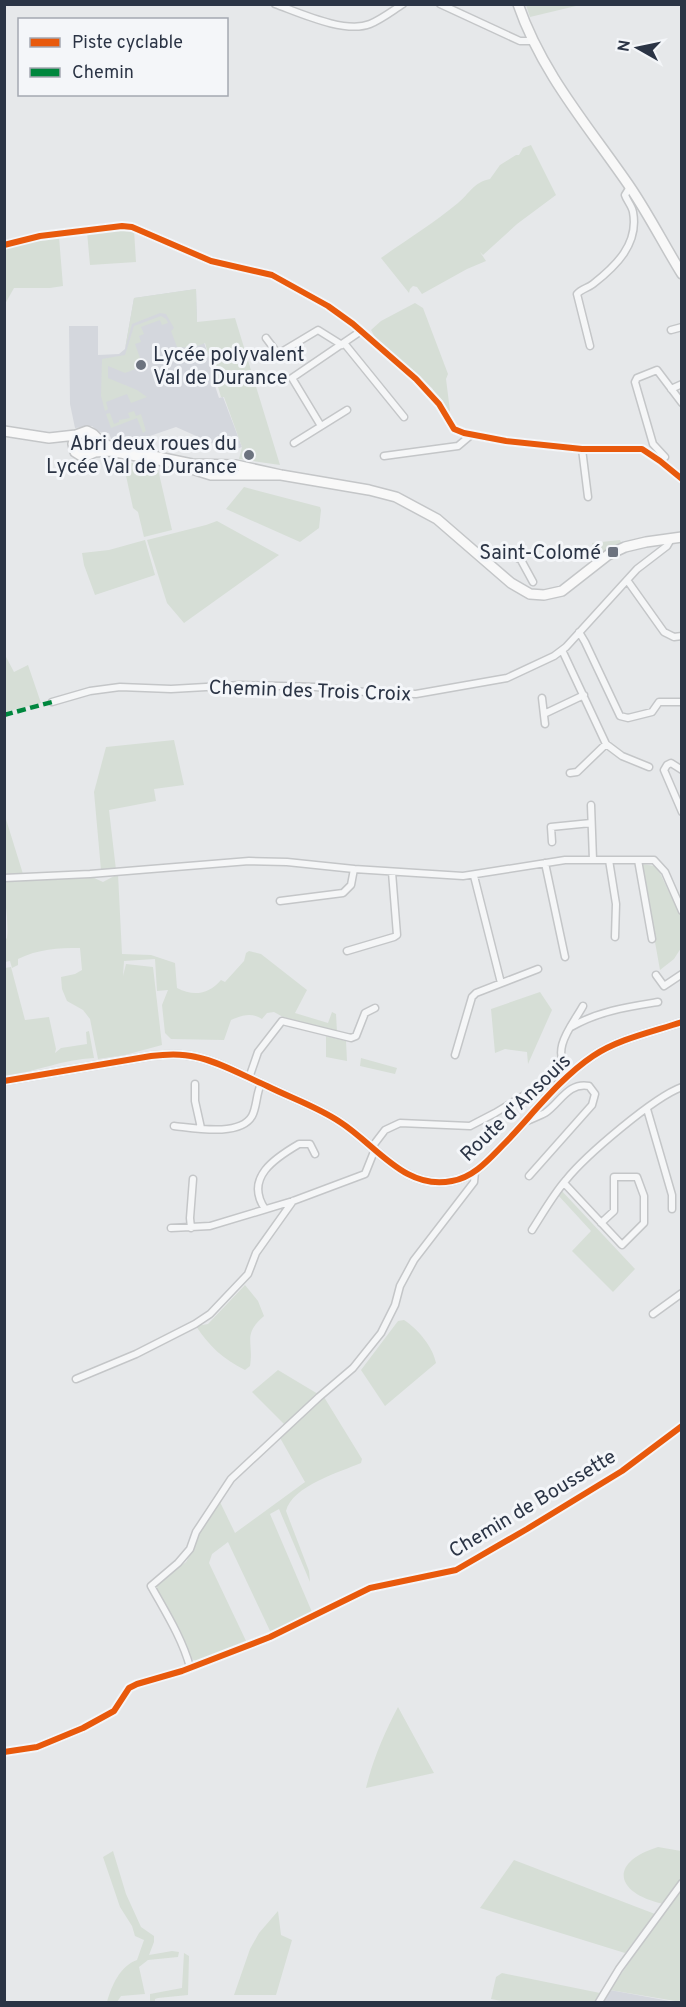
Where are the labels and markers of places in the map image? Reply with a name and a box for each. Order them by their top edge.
place label: Lycée polyvalent Val de Durance [153,343,304,392]
marker: Lycée polyvalent Val de Durance [134,358,148,372]
place label: Abri deux roues du Lycée Val de Durance [46,432,237,481]
marker: Abri deux roues du Lycée Val de Durance [242,448,256,462]
place label: Saint-Colomé [479,541,601,567]
marker: Saint-Colomé [606,545,620,559]

